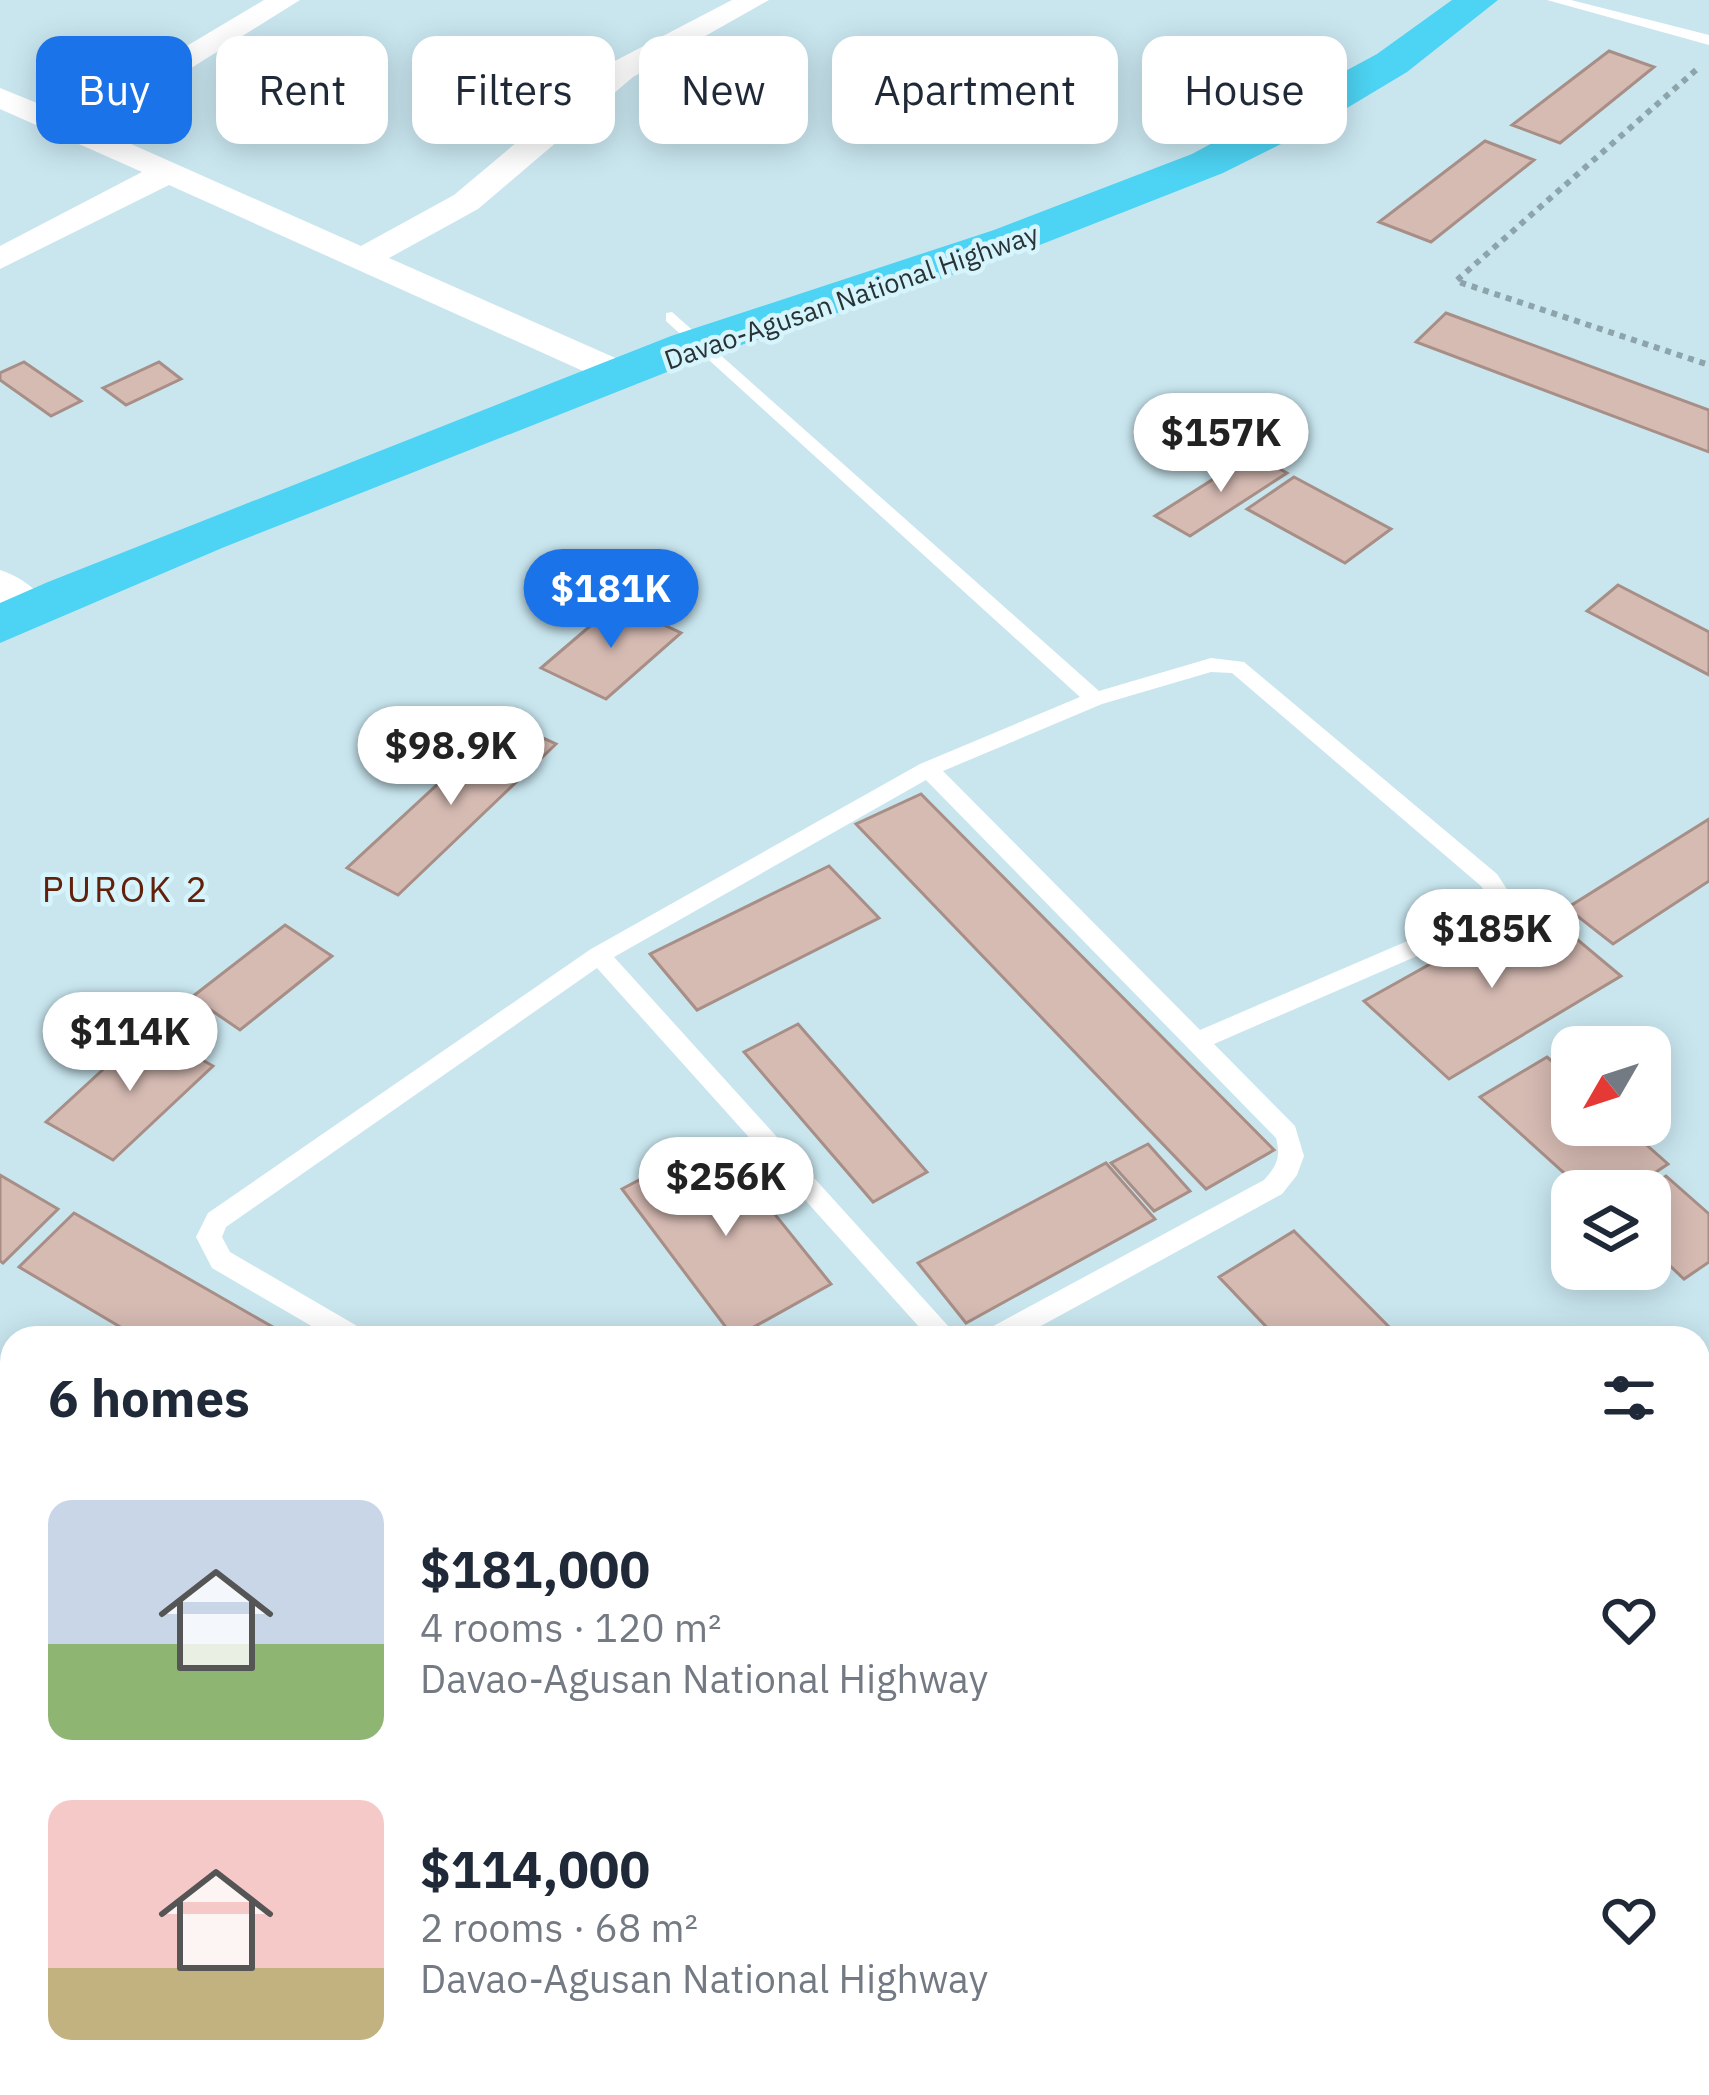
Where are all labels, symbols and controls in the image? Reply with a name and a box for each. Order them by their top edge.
chip: Buy [36,36,192,144]
chip: Rent [216,36,388,144]
chip: Filters [412,36,615,144]
chip: New [639,36,808,144]
chip: Apartment [832,36,1118,144]
chip: House [1142,36,1347,144]
street label: Davao-Agusan National Highway [659,215,1043,377]
pin: $157K [1137,393,1305,495]
text: $157K [1161,406,1281,457]
pin: $181K [527,549,695,651]
text: $181K [551,562,671,613]
pin: $98.9K [353,706,549,808]
text: $98.9K [385,719,517,770]
district label: PUROK 2 [42,865,210,912]
pin: $185K [1408,889,1576,991]
text: $185K [1432,902,1552,953]
pin: $114K [46,992,214,1094]
text: $114K [70,1005,190,1056]
north arrow [1551,1026,1671,1146]
map controls [1551,1026,1671,1290]
pin: $256K [642,1137,810,1239]
text: $256K [666,1150,786,1201]
button: layers [1551,1170,1671,1290]
text: 6 homes [48,1365,250,1431]
icon: filters [1596,1365,1662,1431]
text: $181,000 [420,1536,650,1602]
icon: home [144,1548,288,1692]
icon: heart [1596,1587,1662,1653]
text: 4 rooms · 120 m² [420,1602,722,1653]
text: Davao-Agusan National Highway [420,1653,988,1704]
text: $114,000 [420,1836,650,1902]
icon: home [144,1848,288,1992]
icon: heart [1596,1887,1662,1953]
text: 2 rooms · 68 m² [420,1902,698,1953]
text: Davao-Agusan National Highway [420,1953,988,2004]

